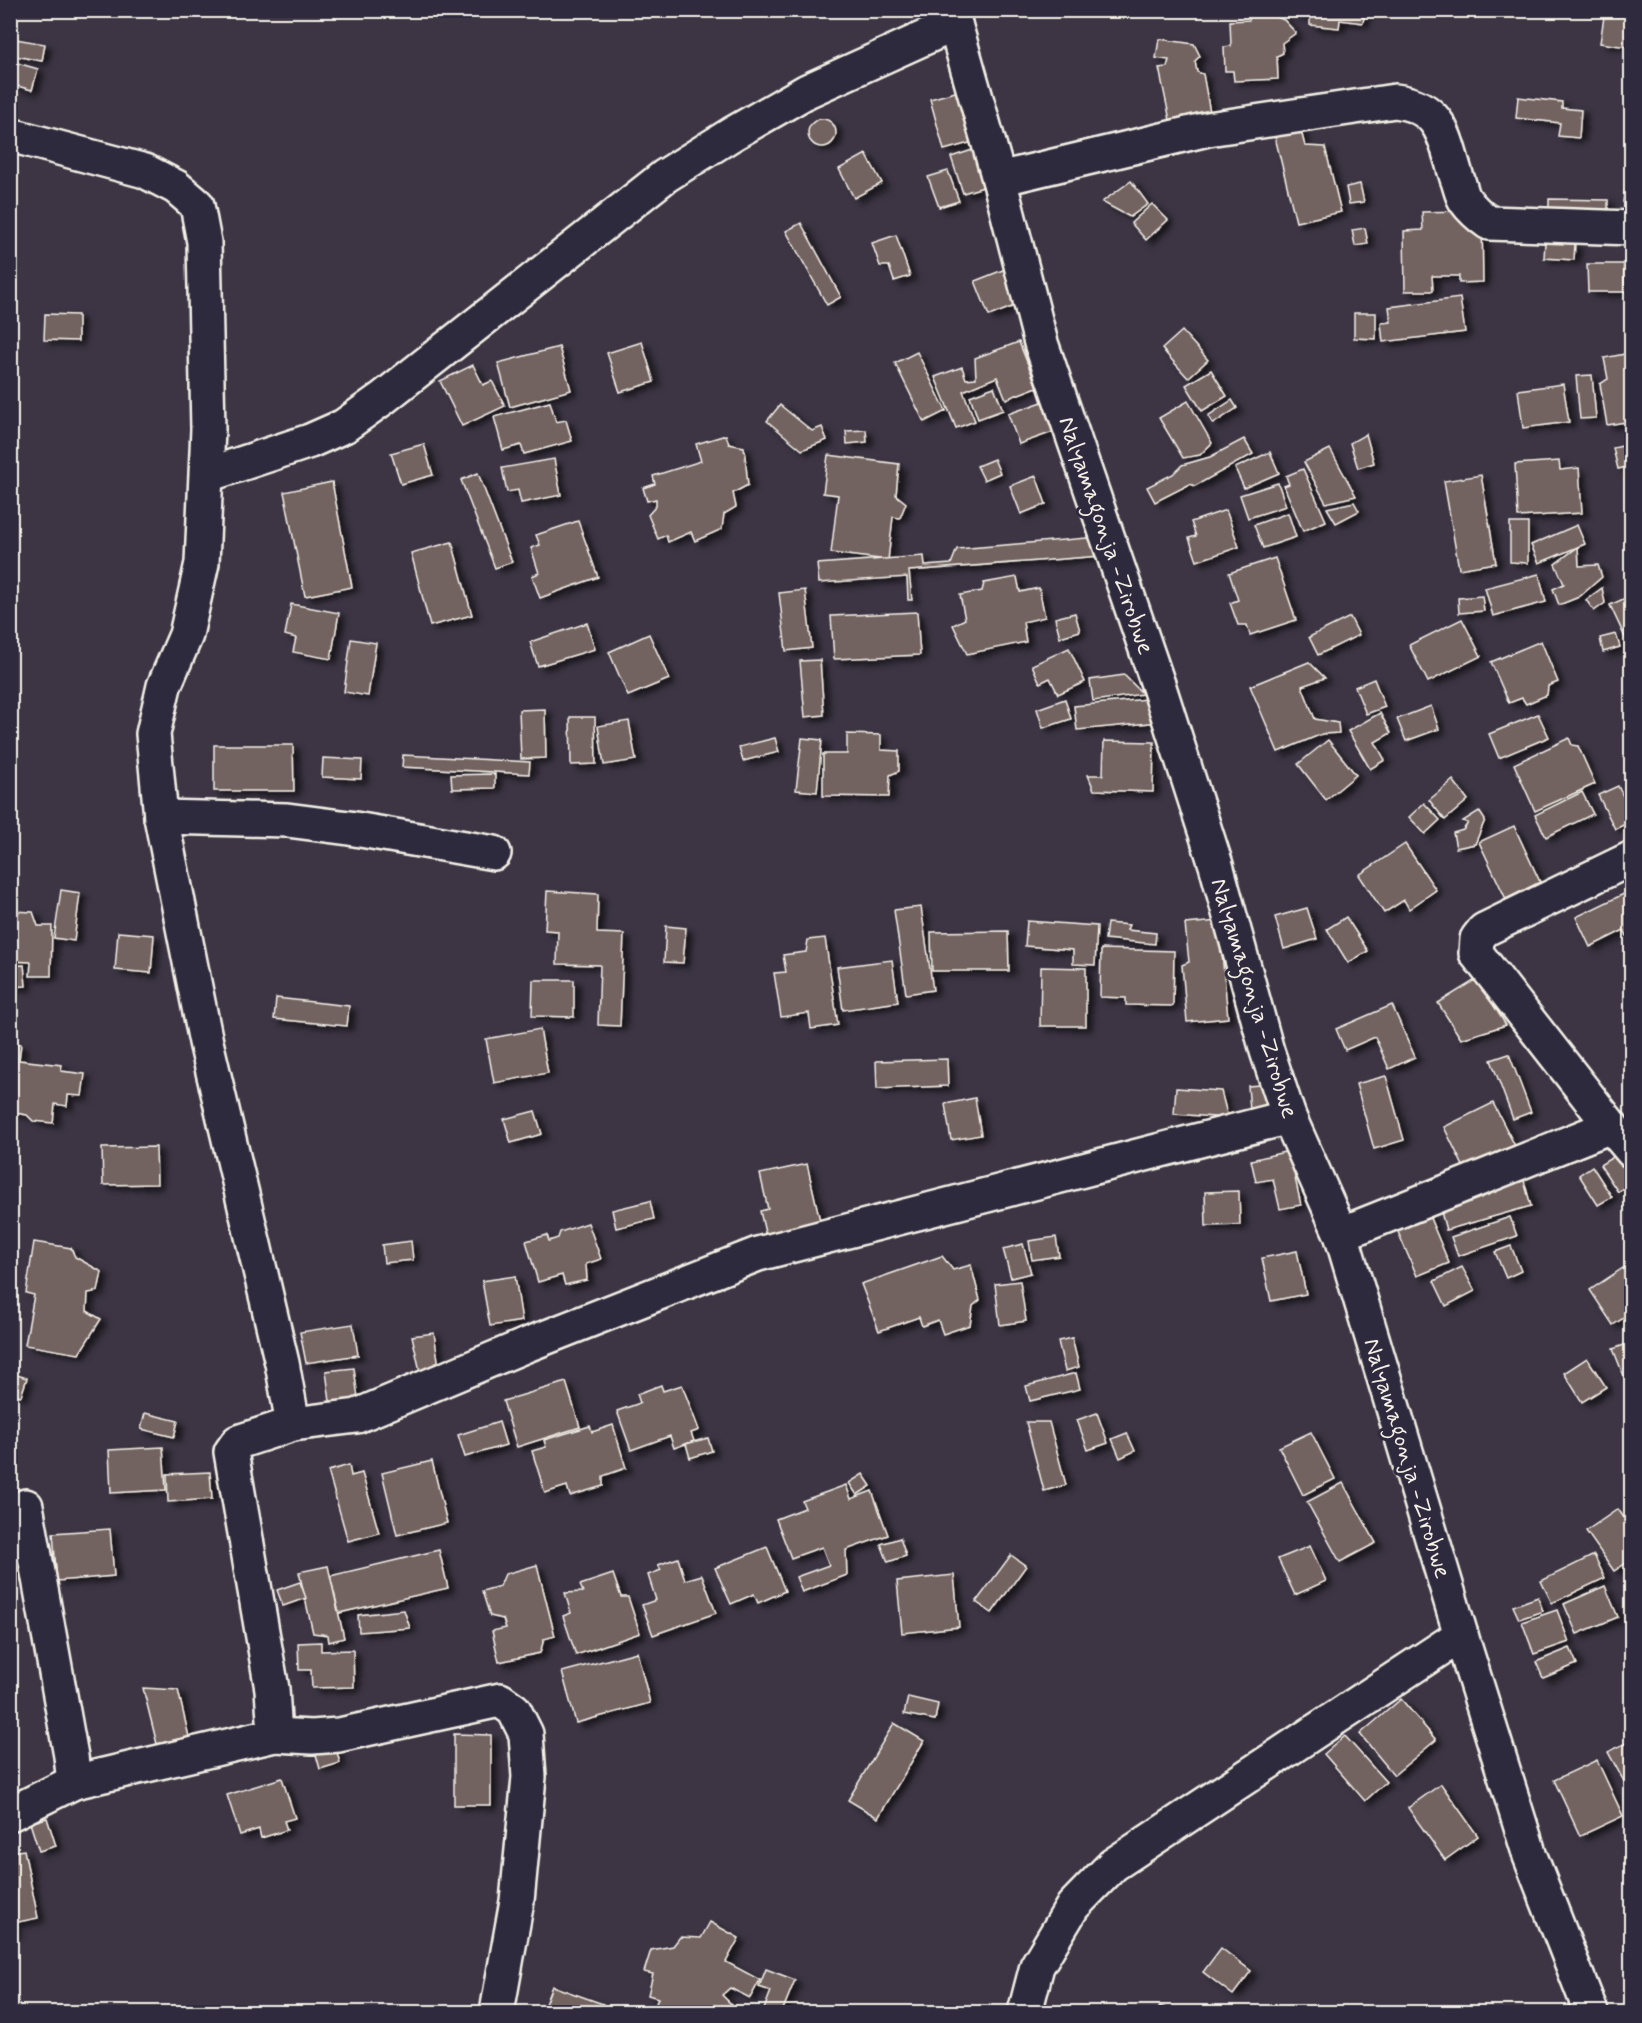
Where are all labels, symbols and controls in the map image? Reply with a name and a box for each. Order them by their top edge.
street label: Nalyamagonja -Zirobwe [1047,412,1161,660]
street label: Nalyamagonja -Zirobwe [1199,875,1305,1123]
street label: Nalyamagonja -Zirobwe [1352,1335,1458,1583]

